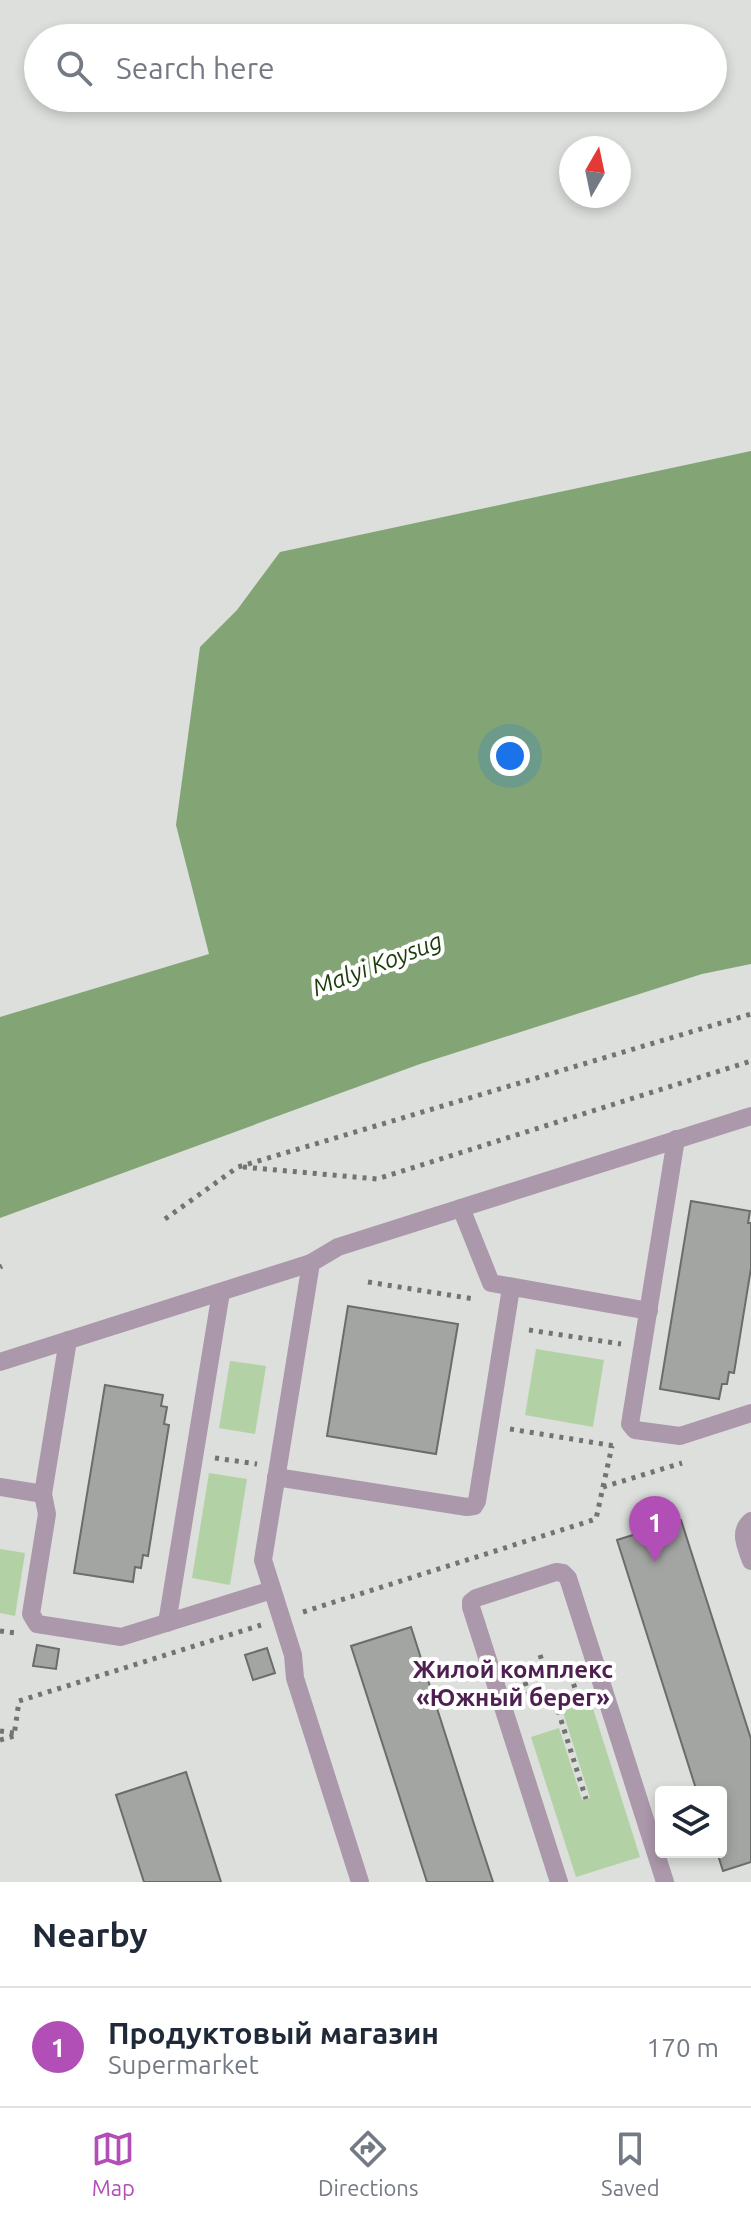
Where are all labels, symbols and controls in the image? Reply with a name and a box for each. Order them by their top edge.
search box [24,24,727,112]
icon: search [52,46,96,90]
text: Search here [116,51,275,85]
north arrow [559,136,631,208]
your location [490,736,530,776]
water label: Malyi Koysug [308,927,446,1001]
pin: 1 [629,1496,681,1562]
district label: Жилой комплекс «Южный берег» [413,1656,613,1711]
map controls [655,1786,727,1858]
button: layers [655,1786,727,1858]
text: Nearby [32,1915,147,1953]
text: Продуктовый магазин [108,2016,439,2050]
text: 1 [51,2033,65,2062]
text: 170 m [647,2033,719,2062]
text: Supermarket [108,2050,259,2079]
tab: Map [91,2127,135,2200]
tab: Directions [318,2127,418,2200]
tab: Saved [601,2127,660,2200]

